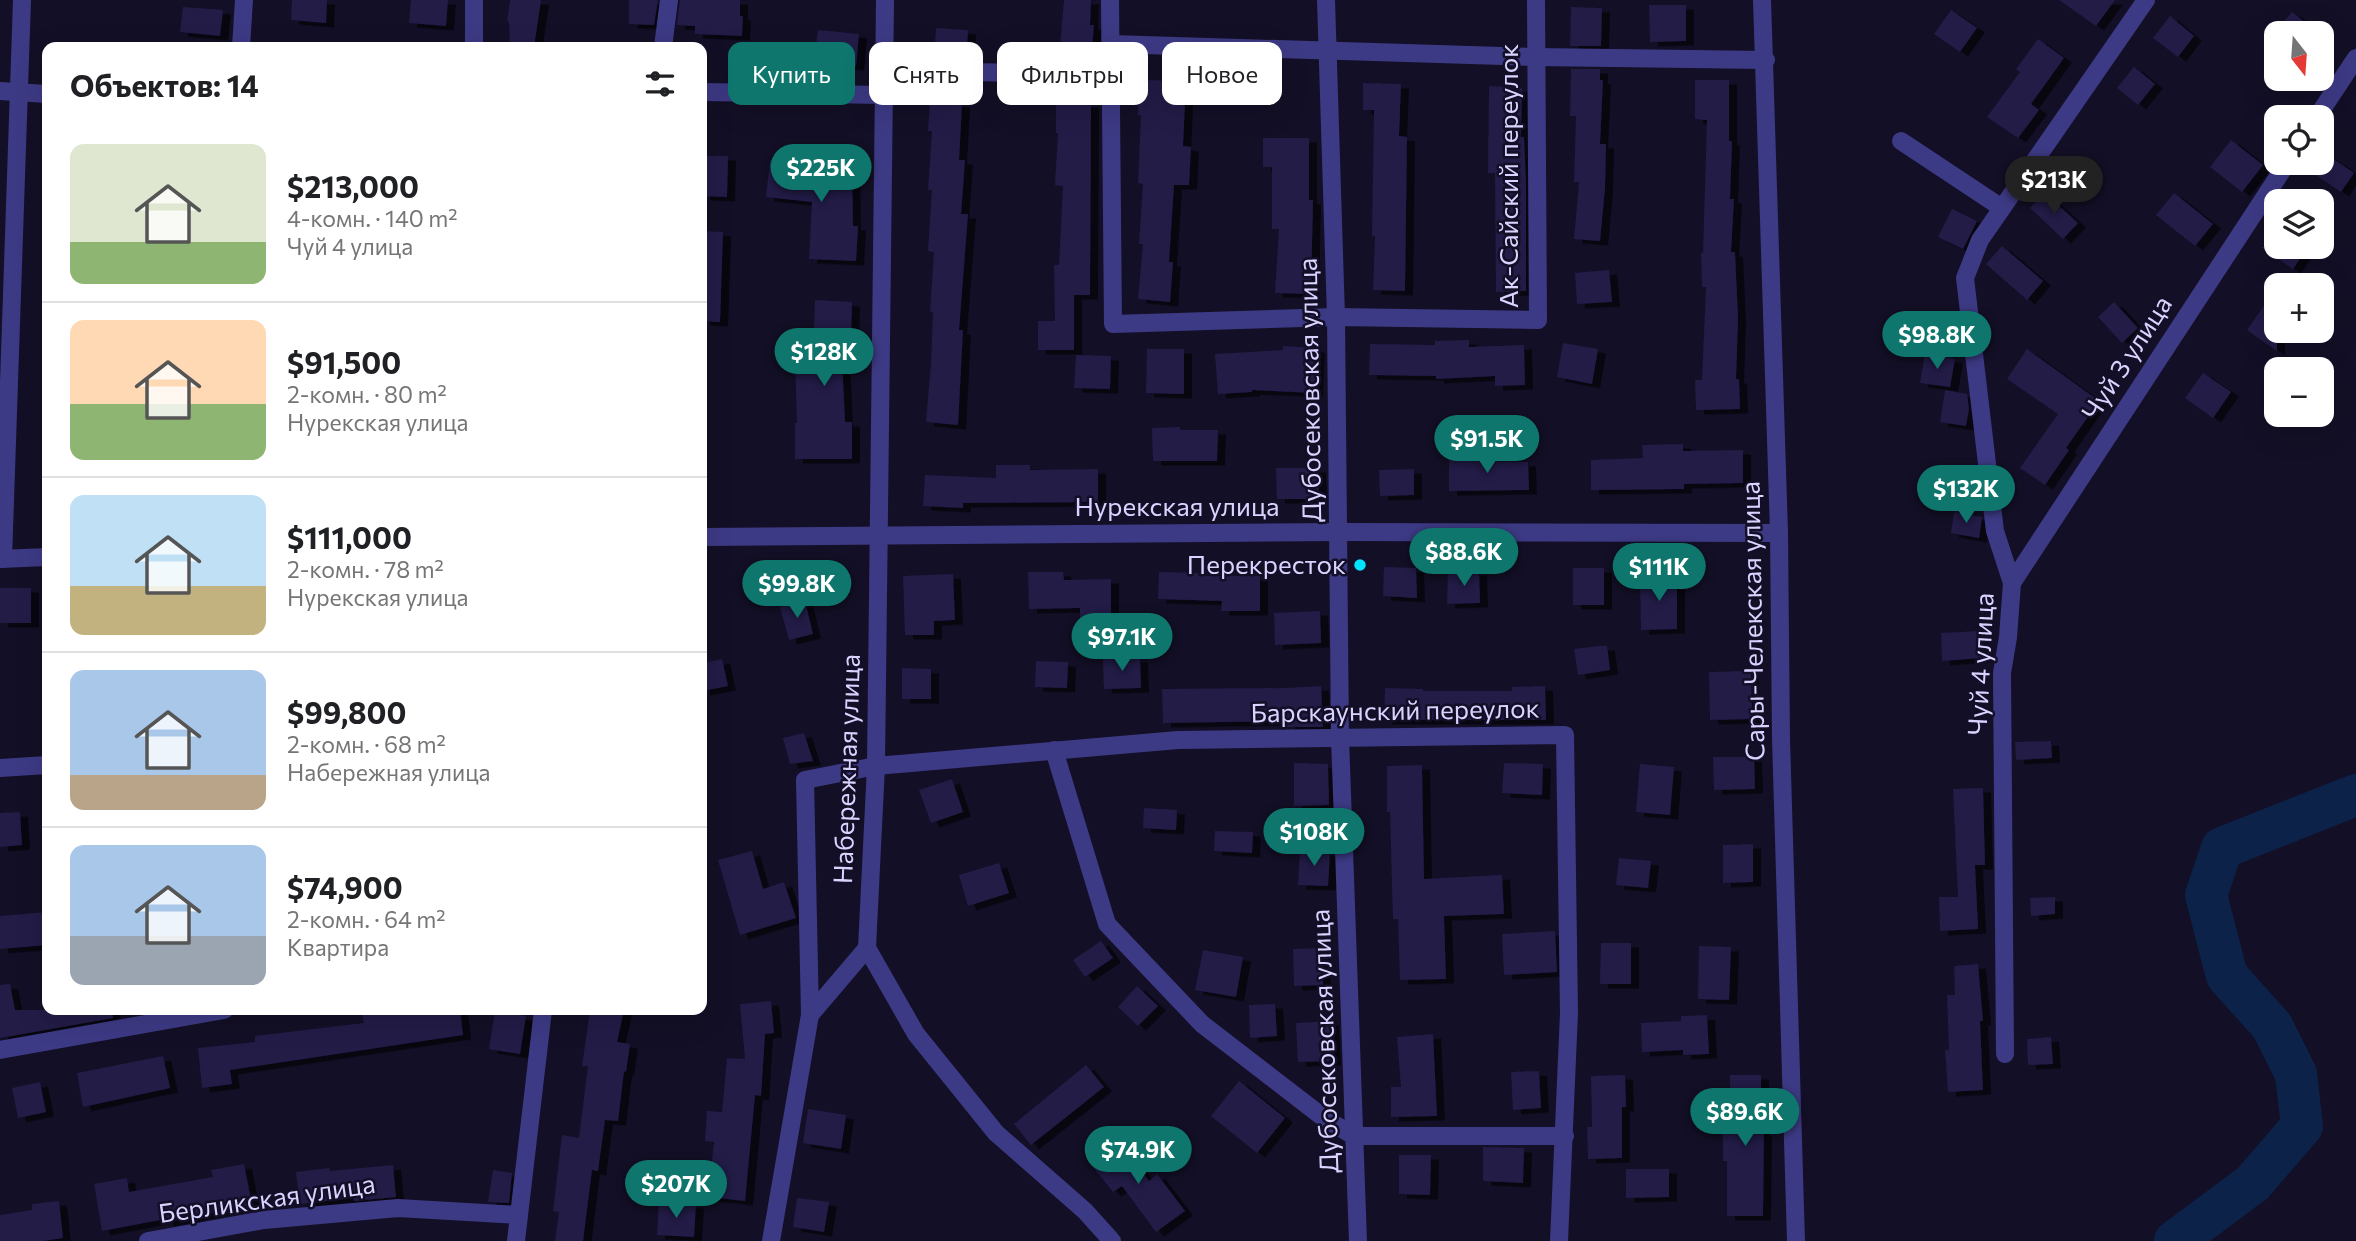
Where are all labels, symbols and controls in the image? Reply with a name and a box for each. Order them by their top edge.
north arrow [2264,21,2334,91]
map controls [2264,21,2334,427]
chip: Купить [728,42,855,105]
chip: Снять [869,42,983,105]
chip: Фильтры [997,42,1148,105]
chip: Новое [1162,42,1282,105]
street label: Ак-Сайский переулок [1492,44,1523,308]
icon: filters [641,65,679,103]
text: Объектов: 14 [70,66,259,103]
button: locate [2264,105,2334,175]
pin: $225K [772,144,870,204]
text: $225K [787,153,855,181]
pin: $213K [2005,156,2103,216]
text: $213K [2021,165,2087,193]
text: $213,000 [287,167,419,204]
icon: home [126,172,210,256]
button: layers [2264,189,2334,259]
text: 4-комн. · 140 m² [287,204,457,232]
text: Чуй 4 улица [287,232,413,260]
street label: Дубосековская улица [1291,258,1326,522]
button: + [2264,273,2334,343]
street label: Чуй 3 улица [2074,289,2177,425]
pin: $98.8K [1880,312,1994,371]
text: $98.8K [1898,320,1976,348]
pin: $128K [775,328,873,388]
text: $128K [791,337,857,365]
text: $91,500 [287,343,401,380]
icon: home [126,348,210,432]
button: − [2264,357,2334,427]
text: 2-комн. · 80 m² [287,380,447,408]
text: Нурекская улица [287,408,469,436]
pin: $91.5K [1430,416,1544,475]
text: $91.5K [1450,424,1524,452]
pin: $132K [1917,466,2015,525]
text: $132K [1933,474,1999,502]
street label: Сары-Челекская улица [1734,481,1769,761]
street label: Нурекская улица [1074,490,1280,521]
text: $111,000 [287,518,412,555]
icon: home [126,523,210,607]
pin: $88.6K [1407,528,1521,588]
text: $88.6K [1425,537,1503,565]
pin: $111K [1610,544,1708,603]
place label: Перекресток [1187,548,1346,579]
text: $111K [1629,552,1689,580]
text: 2-комн. · 78 m² [287,555,444,583]
marker: Перекресток [1352,557,1368,573]
pin: $99.8K [740,560,854,620]
text: $99.8K [758,569,836,597]
text: Нурекская улица [287,583,469,611]
street label: Чуй 4 улица [1960,592,1999,736]
pin: $97.1K [1065,614,1179,673]
text: $97.1K [1088,622,1156,650]
street label: Набережная улица [826,653,865,884]
street label: Барскаунский переулок [1250,691,1540,728]
text: $99,800 [287,693,406,730]
icon: home [126,698,210,782]
text: 2-комн. · 68 m² [287,730,446,758]
text: Набережная улица [287,758,491,786]
pin: $108K [1265,808,1363,868]
text: $108K [1279,817,1349,845]
text: $74,900 [287,868,403,905]
icon: home [126,873,210,957]
text: 2-комн. · 64 m² [287,905,446,933]
street label: Дубосековская улица [1303,908,1344,1174]
text: Квартира [287,933,389,961]
pin: $89.6K [1688,1088,1802,1148]
text: $89.6K [1706,1097,1784,1125]
pin: $74.9K [1081,1126,1195,1186]
text: $74.9K [1101,1135,1175,1163]
pin: $207K [627,1160,725,1220]
street label: Берликская улица [156,1167,377,1228]
text: $207K [641,1169,711,1197]

